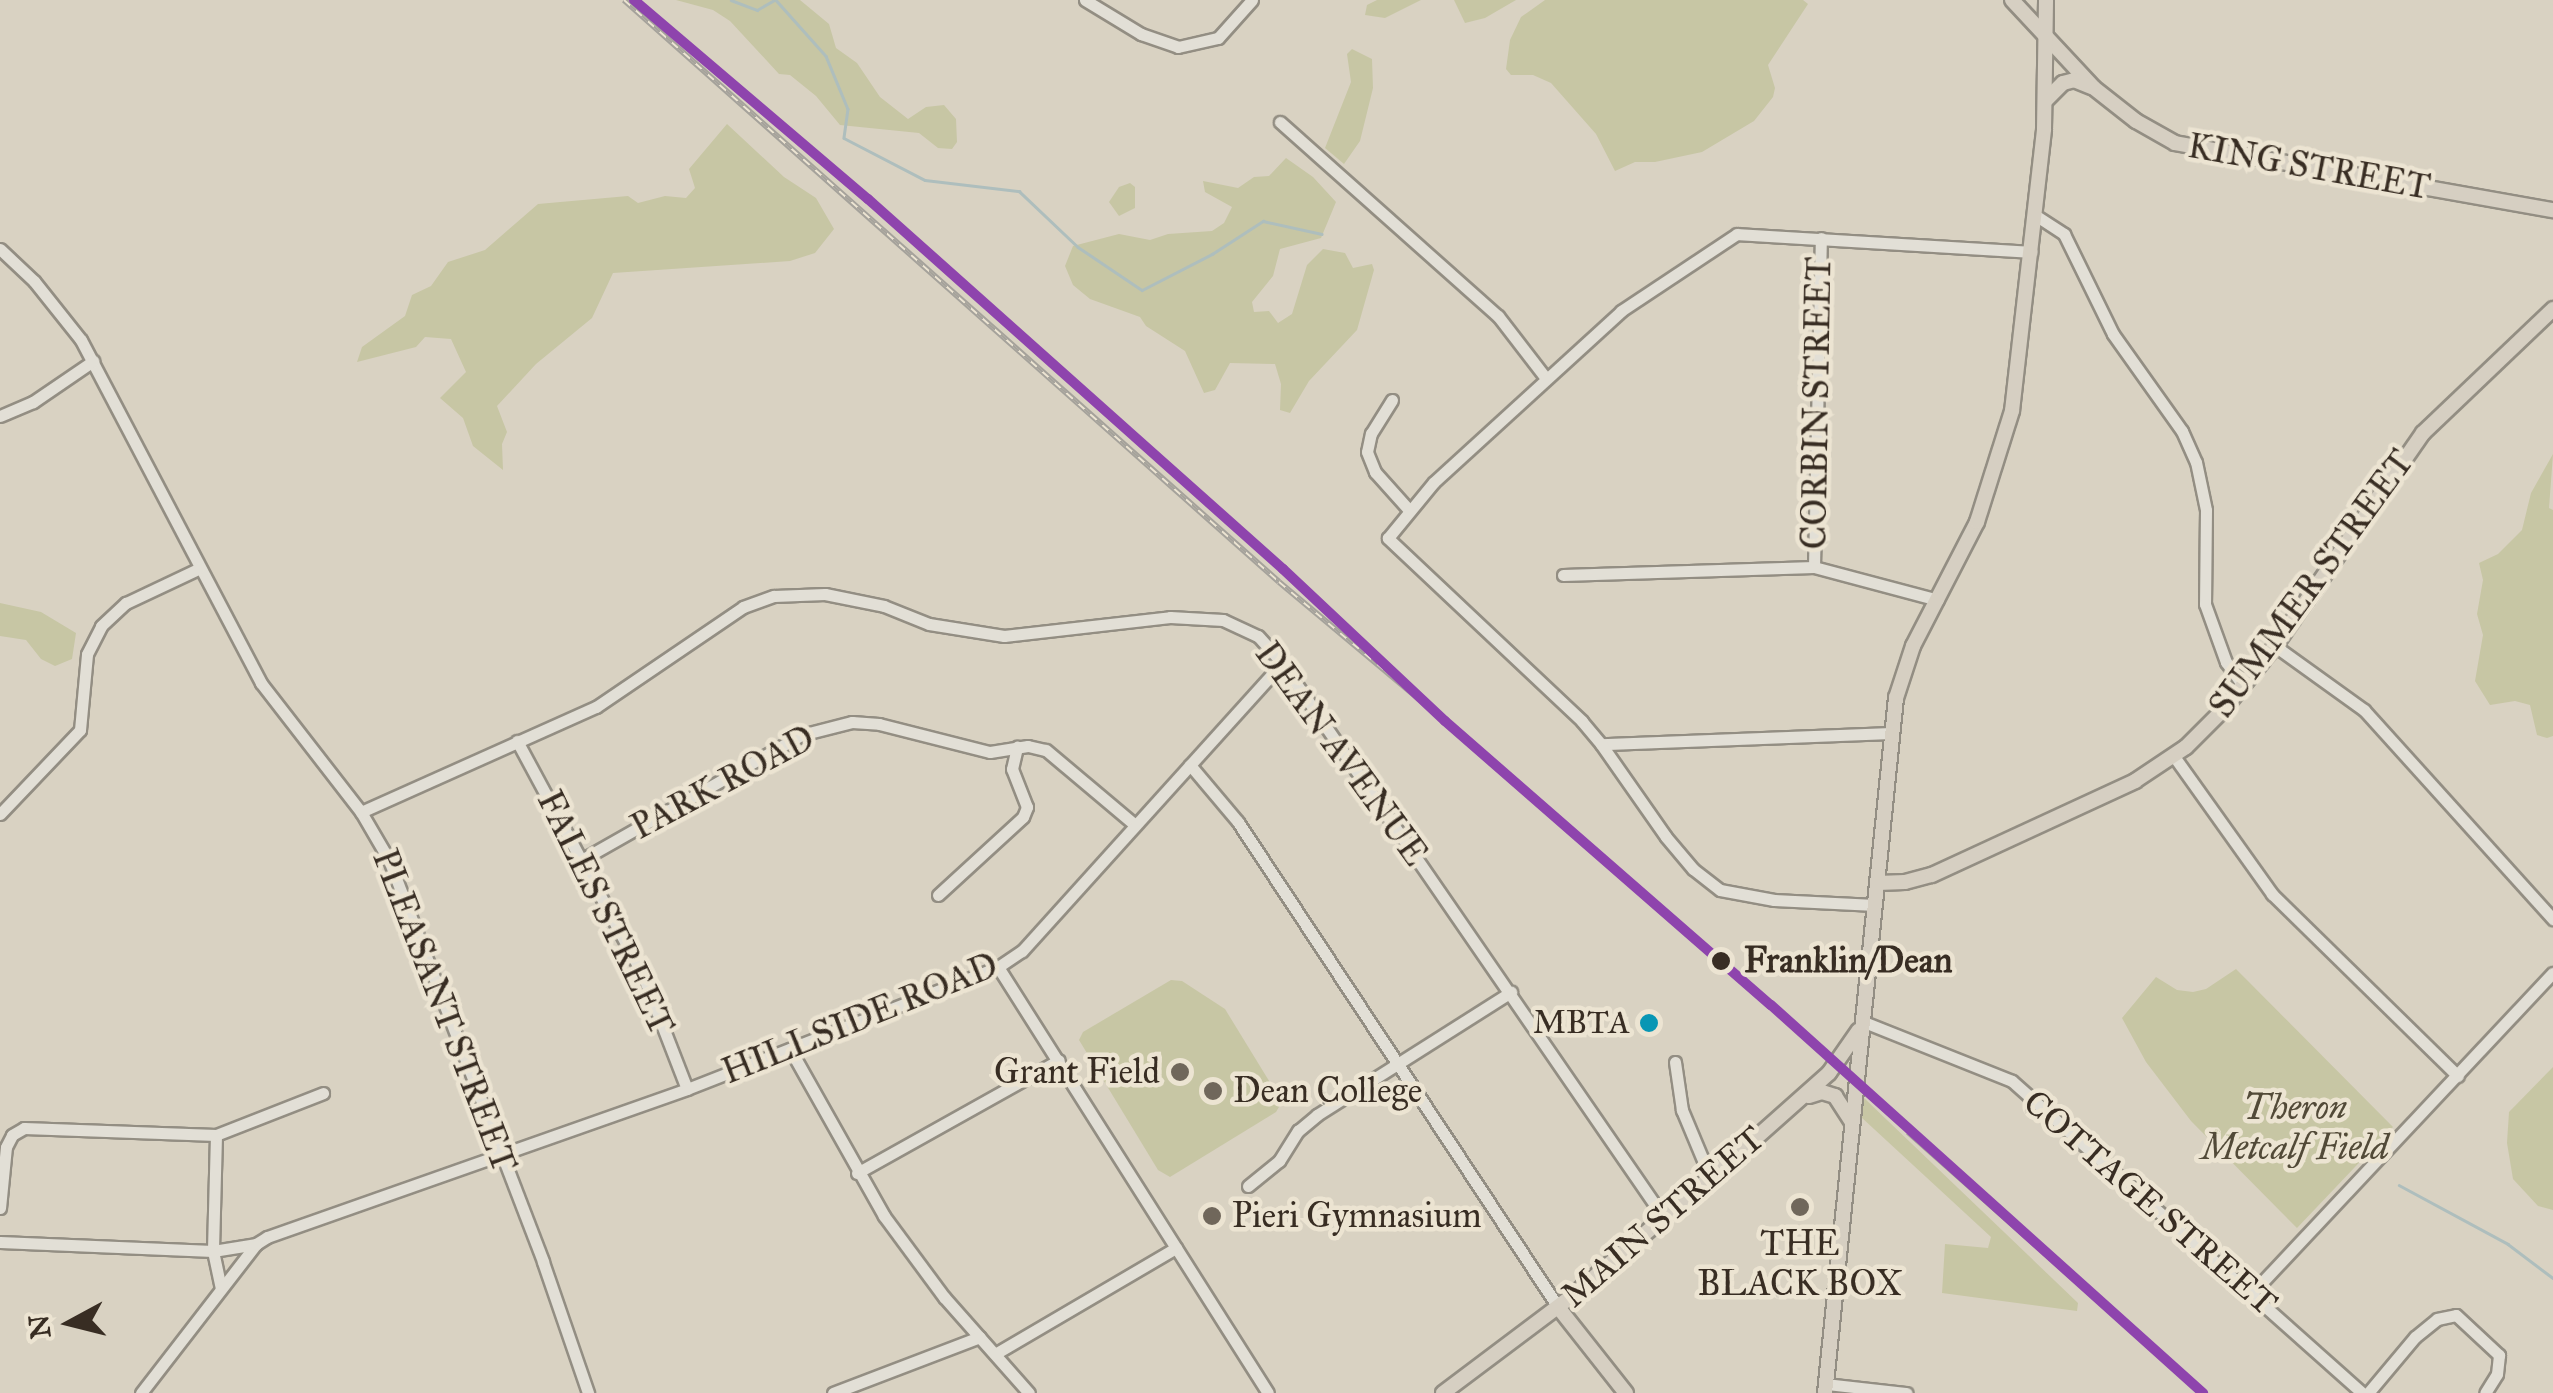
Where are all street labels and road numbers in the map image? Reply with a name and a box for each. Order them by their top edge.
street label: KING STREET [2185,125,2433,209]
street label: CORBIN STREET [1793,256,1841,550]
street label: SUMMER STREET [2201,442,2423,726]
street label: DEAN AVENUE [1246,634,1436,874]
street label: PARK ROAD [624,717,822,849]
street label: FALES STREET [528,784,682,1042]
street label: PLEASANT STREET [363,844,525,1178]
street label: HILLSIDE ROAD [716,945,1004,1093]
street label: COTTAGE STREET [2015,1082,2285,1324]
street label: MAIN STREET [1553,1118,1773,1316]

